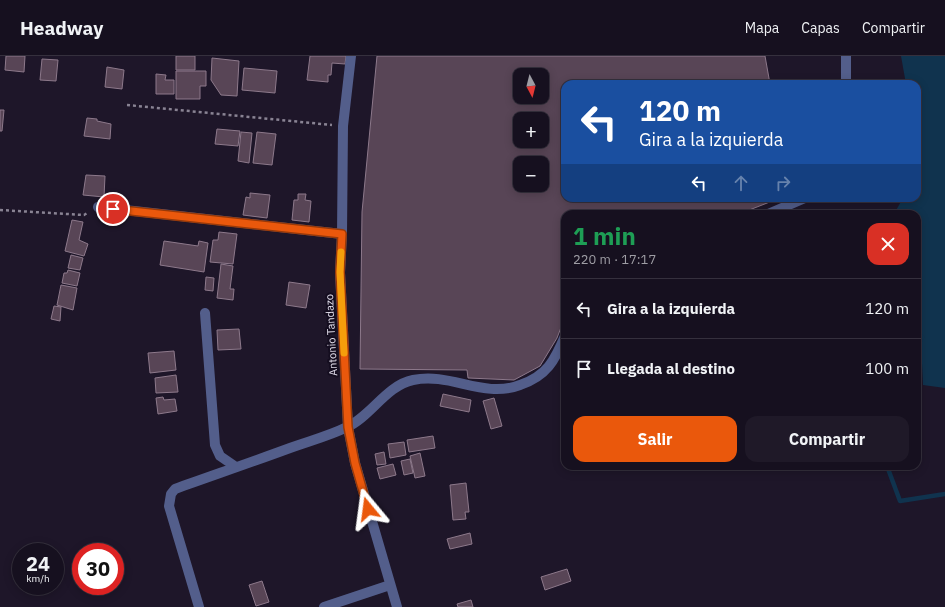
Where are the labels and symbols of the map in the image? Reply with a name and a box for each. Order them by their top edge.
north arrow [513,68,549,104]
pin [96,192,130,226]
street label: Antonio Tandazo [322,294,340,376]
position arrow [347,488,389,530]
speed limit sign: 30 [72,543,124,595]

